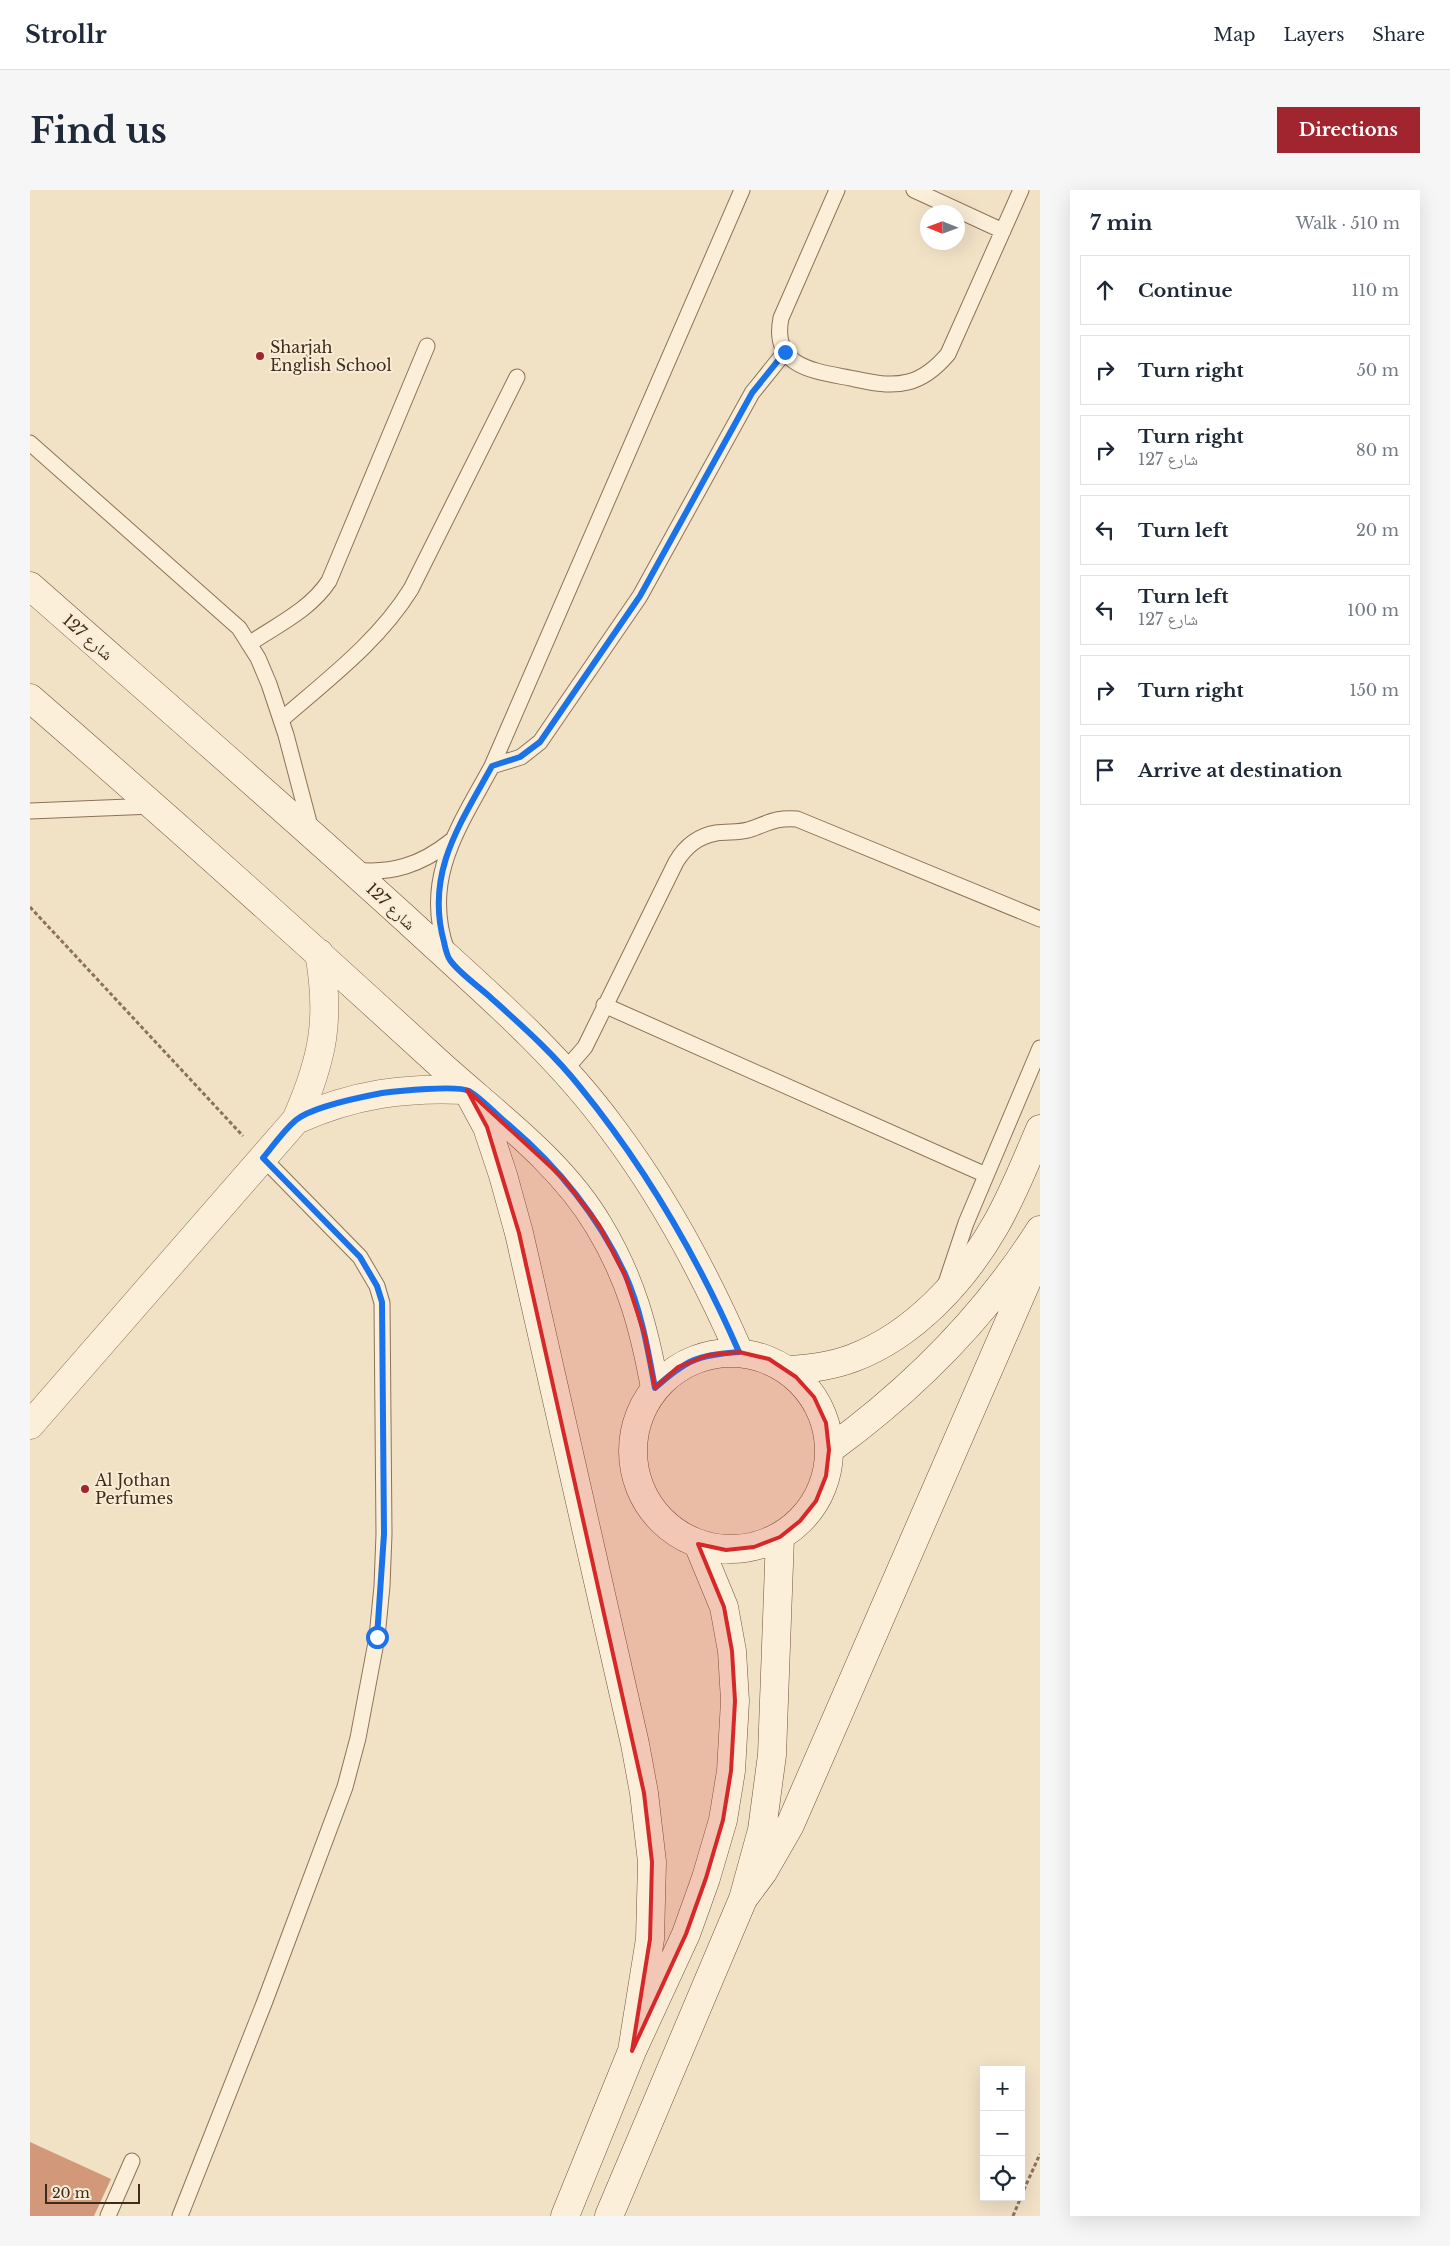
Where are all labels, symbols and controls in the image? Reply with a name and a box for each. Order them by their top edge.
text: Strollr [25,20,107,49]
text: Map [1214,24,1255,46]
text: Layers [1283,24,1344,46]
text: Share [1372,24,1425,46]
button: Directions [1277,107,1420,153]
text: Find us [30,109,167,152]
north arrow [920,205,965,250]
text: 7 min [1090,210,1153,236]
text: Walk · 510 m [1296,213,1400,233]
icon: ahead [1091,276,1119,304]
text: Continue [1138,279,1233,302]
text: 110 m [1352,280,1399,300]
place label: Sharjah English School [270,337,392,375]
route end [774,341,797,364]
marker: Sharjah English School [254,350,266,362]
icon: right [1091,356,1119,384]
text: Turn right [1138,359,1244,382]
text: 50 m [1357,360,1399,380]
text: Turn right [1138,425,1244,448]
icon: right [1091,436,1119,464]
text: 80 m [1356,440,1399,460]
text: شارع 127 [1138,449,1198,469]
icon: left [1091,516,1119,544]
text: Turn left [1138,519,1229,542]
text: 20 m [1356,520,1399,540]
text: Turn left [1138,585,1229,608]
icon: left [1091,596,1119,624]
text: 100 m [1347,600,1399,620]
text: شارع 127 [1138,609,1198,629]
street label: شارع 127 [58,610,117,665]
icon: right [1091,676,1119,704]
text: Turn right [1138,679,1244,702]
text: 150 m [1350,680,1399,700]
icon: arrive [1091,756,1119,784]
text: Arrive at destination [1138,759,1342,782]
street label: شارع 127 [362,878,420,935]
place label: Al Jothan Perfumes [94,1470,173,1508]
marker: Al Jothan Perfumes [79,1483,91,1495]
route start [366,1626,389,1649]
map controls [980,2066,1025,2201]
button: + [980,2066,1025,2111]
button: − [980,2111,1025,2156]
button: locate [980,2156,1025,2201]
scale bar [45,2181,140,2204]
text: 20 m [52,2184,90,2202]

